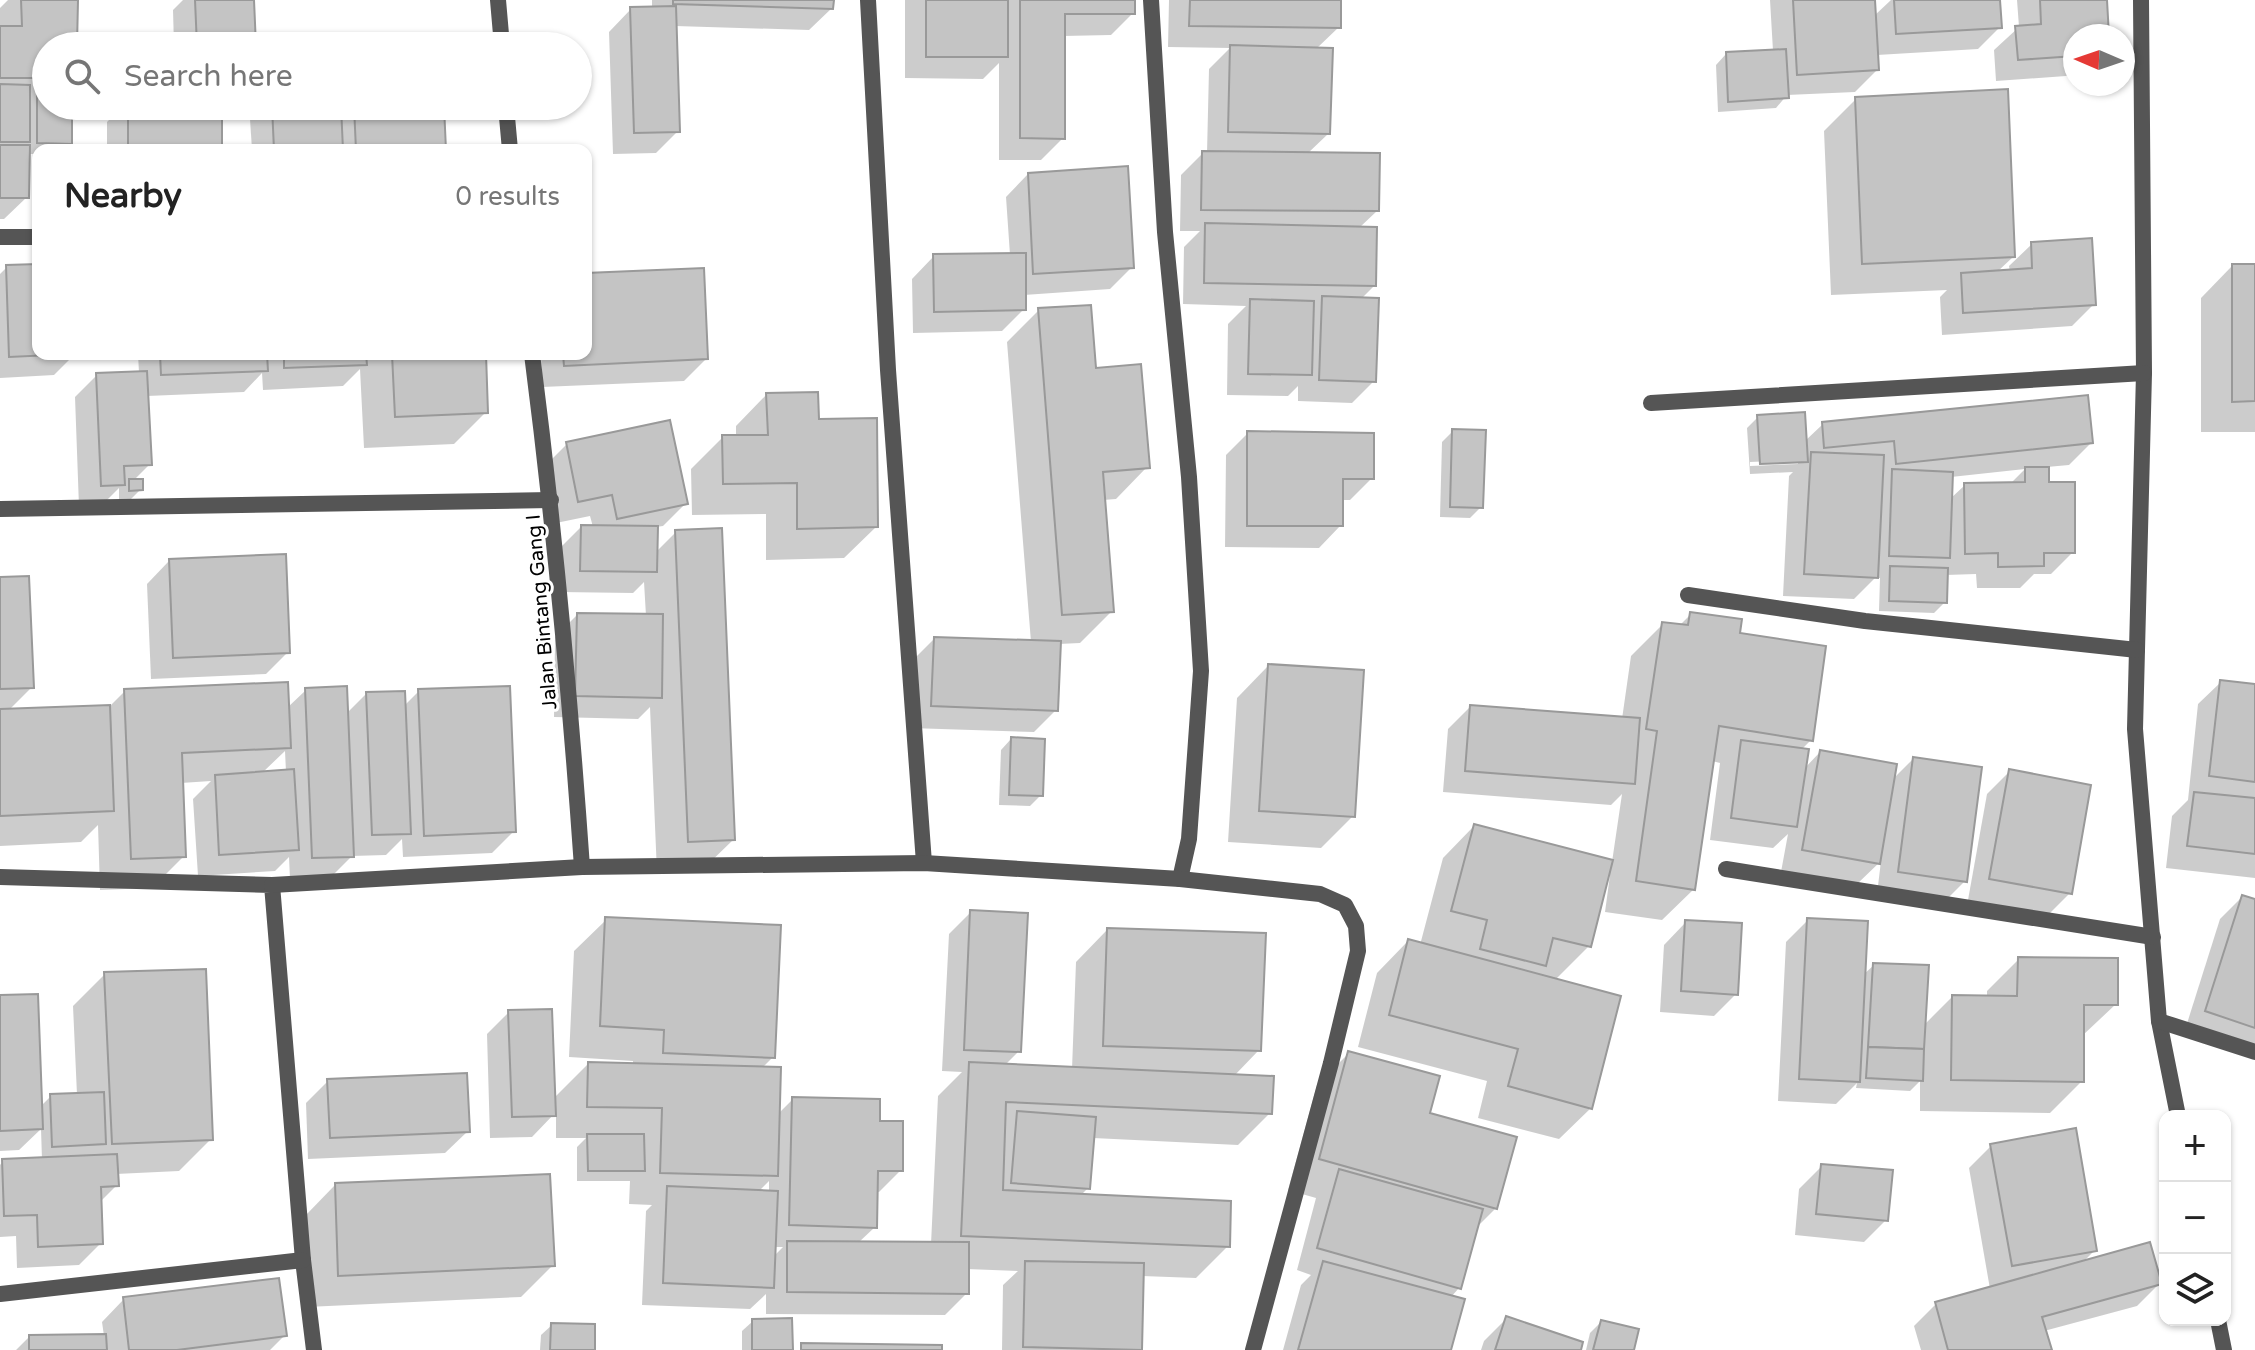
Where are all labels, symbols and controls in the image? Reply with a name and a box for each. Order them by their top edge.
north arrow [2063,24,2135,96]
search box [32,32,592,120]
icon: search [60,54,104,98]
text: Search here [124,58,293,95]
text: Nearby [64,176,182,217]
text: 0 results [455,181,560,212]
street label: Jalan Bintang Gang I [522,513,562,710]
map controls [2159,1110,2231,1326]
button: + [2159,1110,2231,1182]
button: − [2159,1182,2231,1254]
button: layers [2159,1254,2231,1326]

